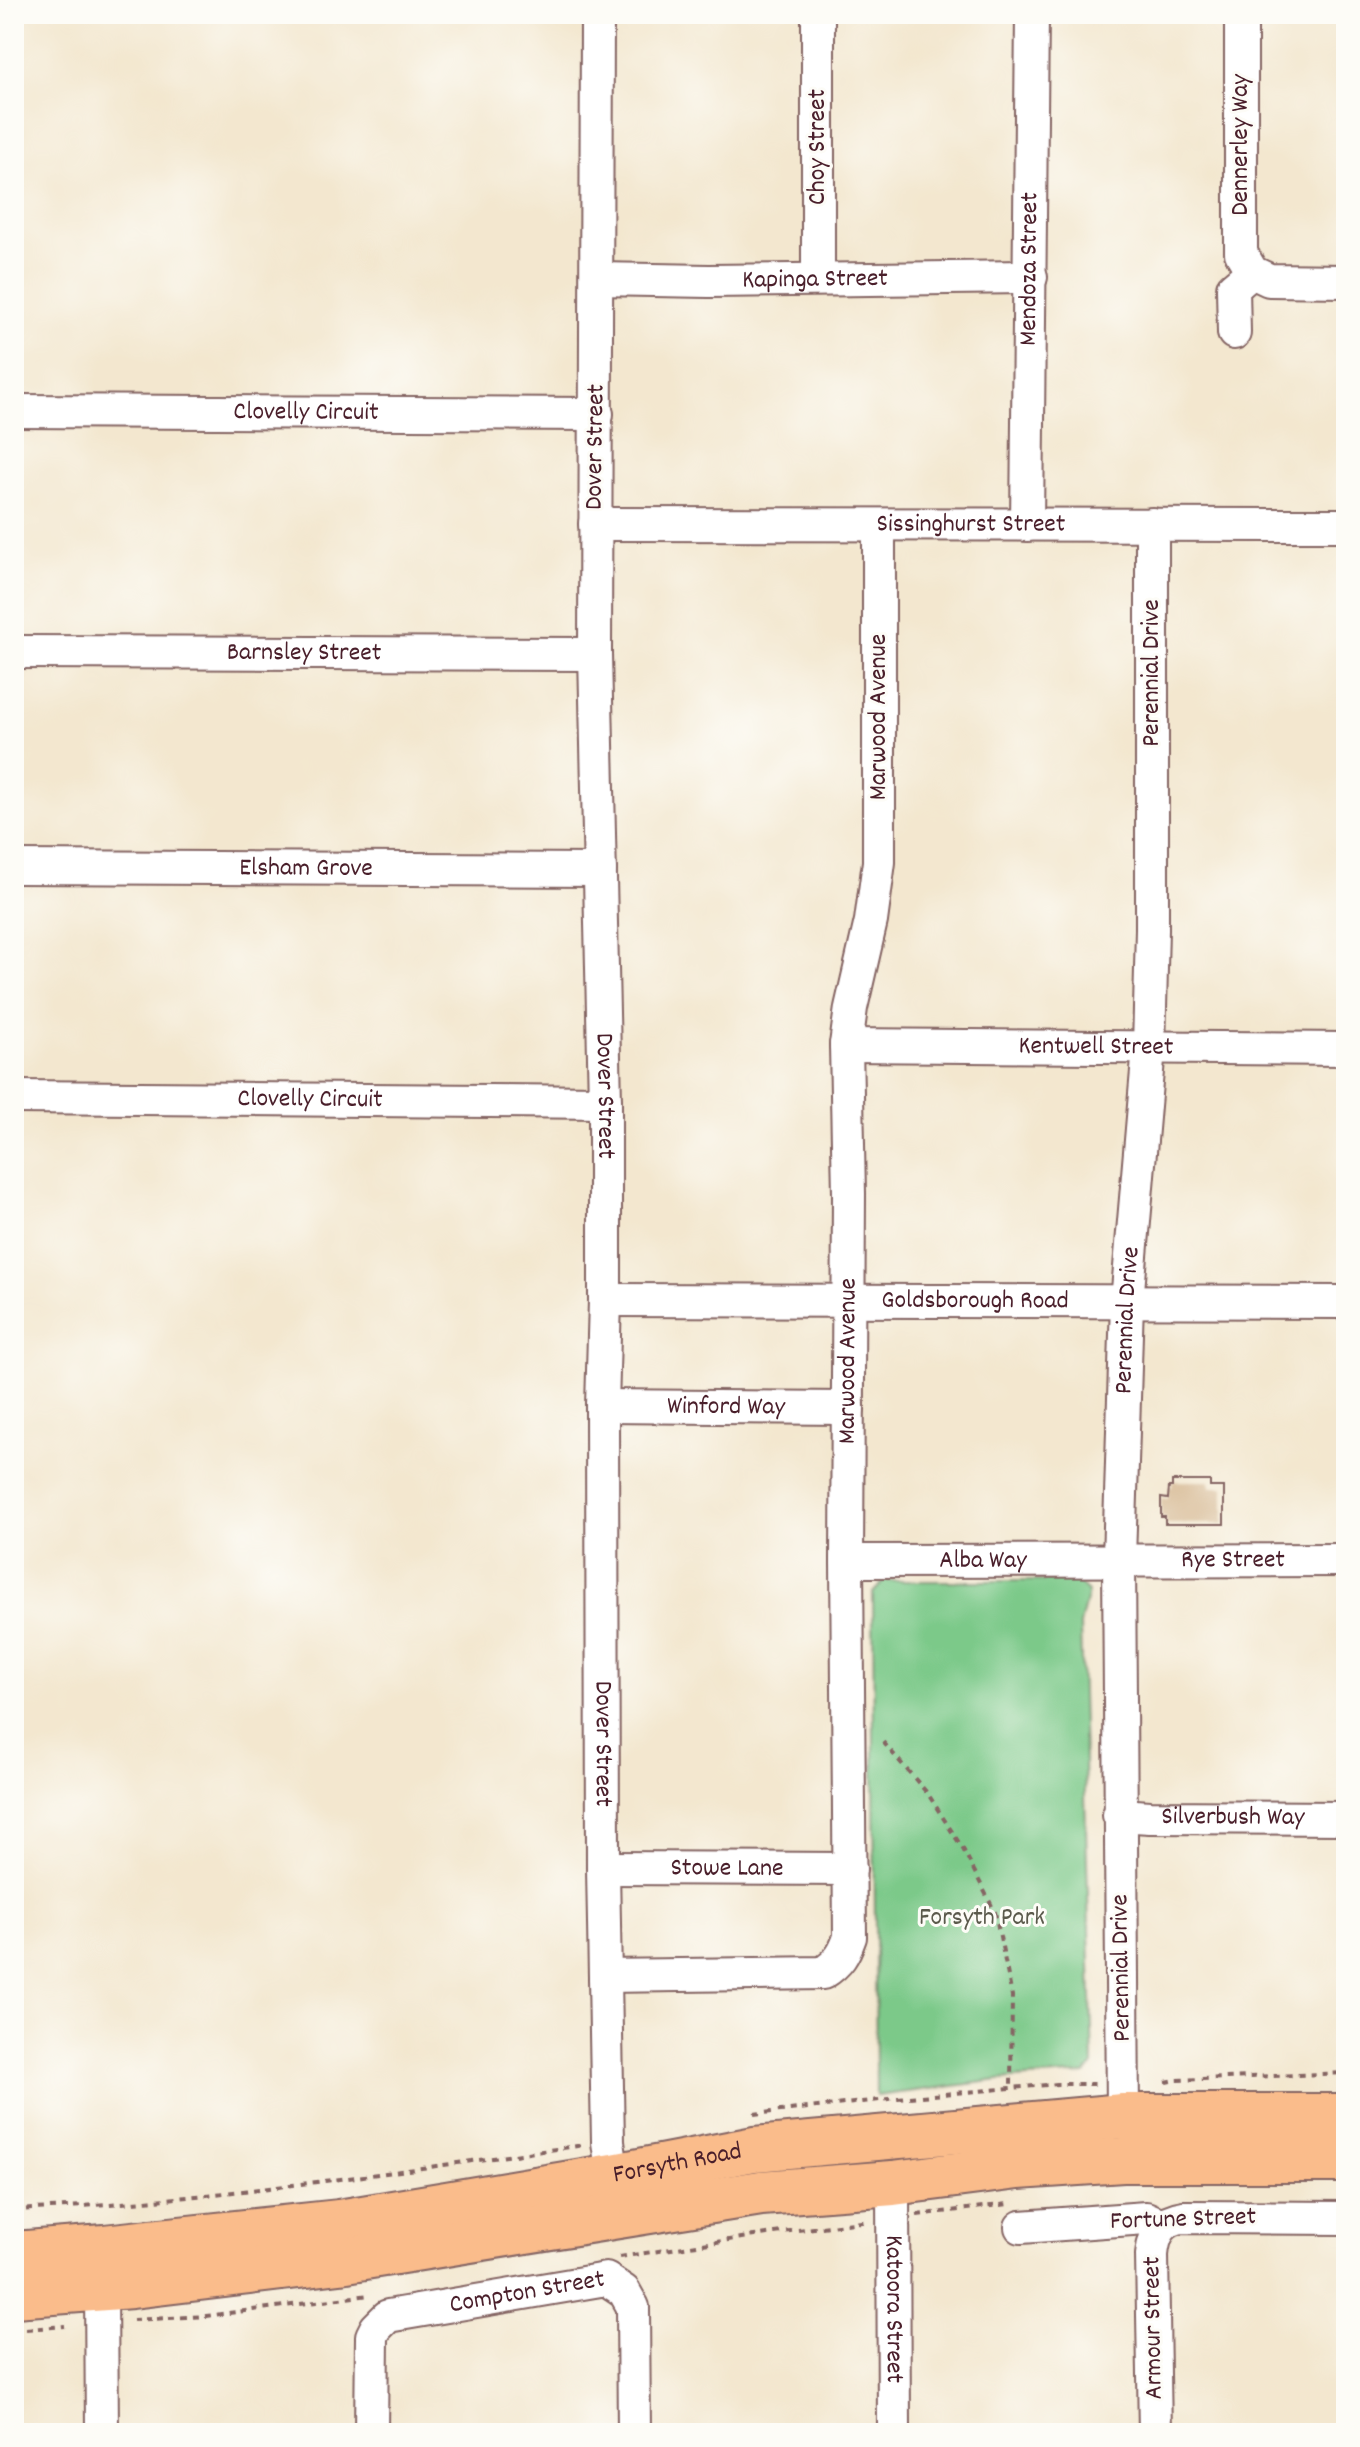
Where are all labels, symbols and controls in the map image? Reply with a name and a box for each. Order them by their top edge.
street label: Dennerley Way [1223,74,1260,216]
street label: Choy Street [800,89,837,205]
street label: Mendoza Street [1010,192,1049,346]
street label: Kapinga Street [742,260,888,299]
street label: Dover Street [576,383,616,510]
street label: Clovelly Circuit [233,394,379,431]
street label: Sissinghurst Street [877,506,1066,543]
street label: Perennial Drive [1134,599,1171,747]
street label: Barnsley Street [227,634,382,672]
street label: Marwood Avenue [861,634,898,800]
street label: Elsham Grove [239,850,373,887]
street label: Kentwell Street [1018,1028,1174,1066]
street label: Dover Street [585,1032,624,1159]
street label: Clovelly Circuit [237,1080,383,1119]
street label: Perennial Drive [1106,1245,1150,1395]
street label: Marwood Avenue [829,1278,867,1444]
street label: Goldsborough Road [881,1282,1069,1320]
street label: Winford Way [667,1388,786,1426]
street label: Alba Way [939,1542,1027,1579]
street label: Rye Street [1181,1542,1285,1579]
street label: Dover Street [584,1681,621,1807]
street label: Silverbush Way [1161,1799,1305,1836]
street label: Stowe Lane [670,1850,784,1887]
street label: Perennial Drive [1102,1894,1142,2042]
park label: Forsyth Park [919,1900,1045,1937]
street label: Forsyth Road [610,2133,745,2194]
street label: Fortune Street [1109,2199,1257,2241]
street label: Katoora Street [875,2235,912,2383]
street label: Armour Street [1134,2256,1174,2400]
street label: Compton Street [447,2261,608,2324]

